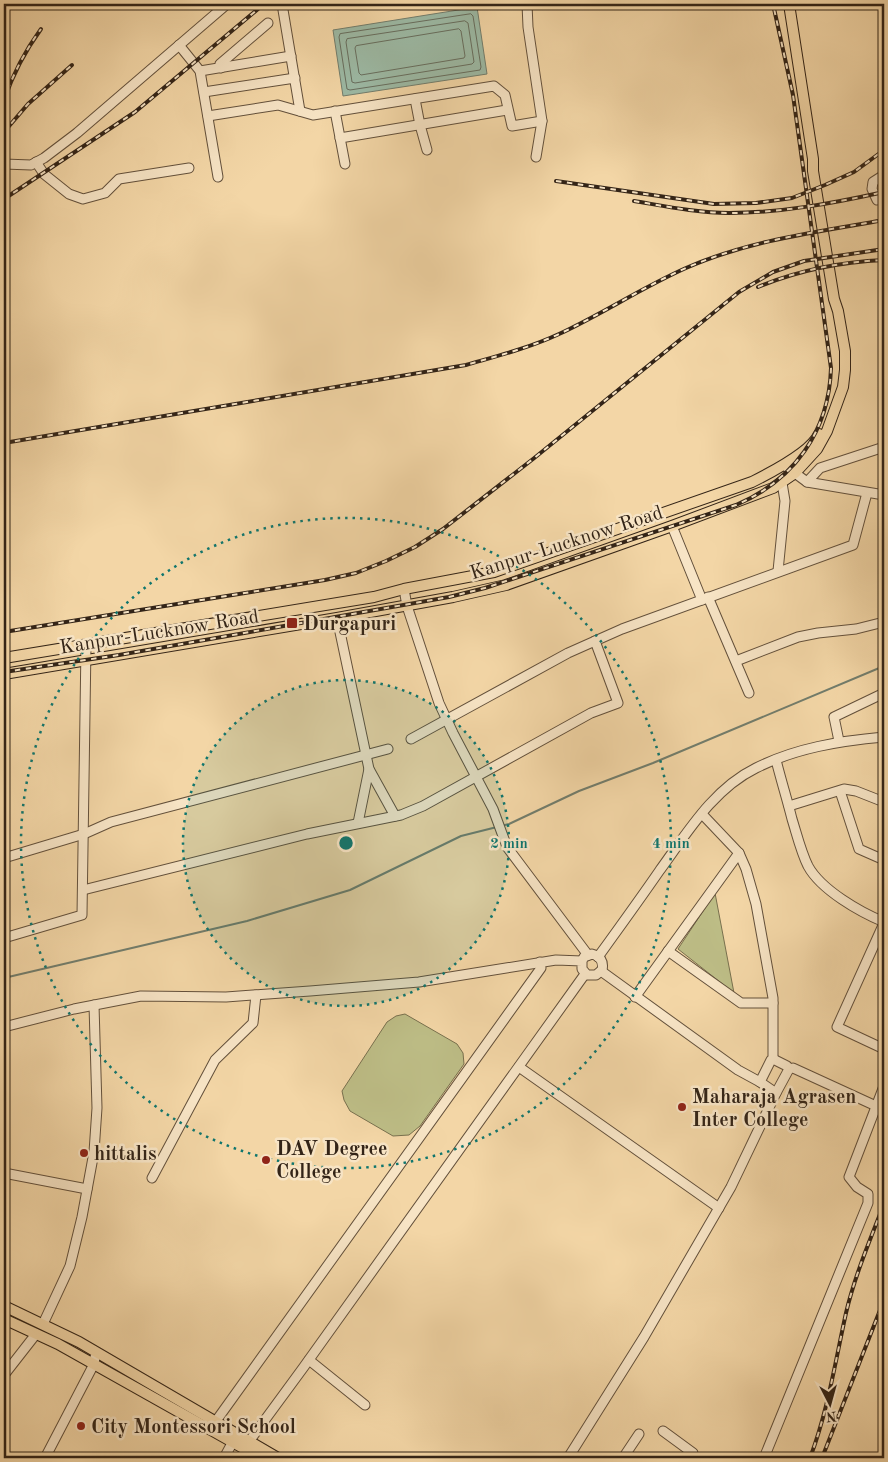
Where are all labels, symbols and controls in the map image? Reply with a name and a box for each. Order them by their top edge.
street label: Kanpur-Lucknow Road [468,503,666,585]
street label: Kanpur-Lucknow Road [58,607,261,659]
place label: Durgapuri [303,615,396,635]
marker: Durgapuri [285,616,299,630]
centre of rings [337,834,355,852]
text: 2 min [490,837,528,852]
text: 4 min [652,837,690,852]
place label: Maharaja Agrasen Inter College [692,1088,856,1131]
marker: Maharaja Agrasen Inter College [676,1101,688,1113]
place label: DAV Degree College [276,1140,387,1183]
place label: hittalis [94,1145,157,1165]
marker: hittalis [78,1147,90,1159]
marker: DAV Degree College [260,1154,272,1166]
north arrow [806,1380,856,1430]
text: N [825,1408,837,1423]
place label: City Montessori School [91,1418,296,1438]
marker: City Montessori School [75,1420,87,1432]

